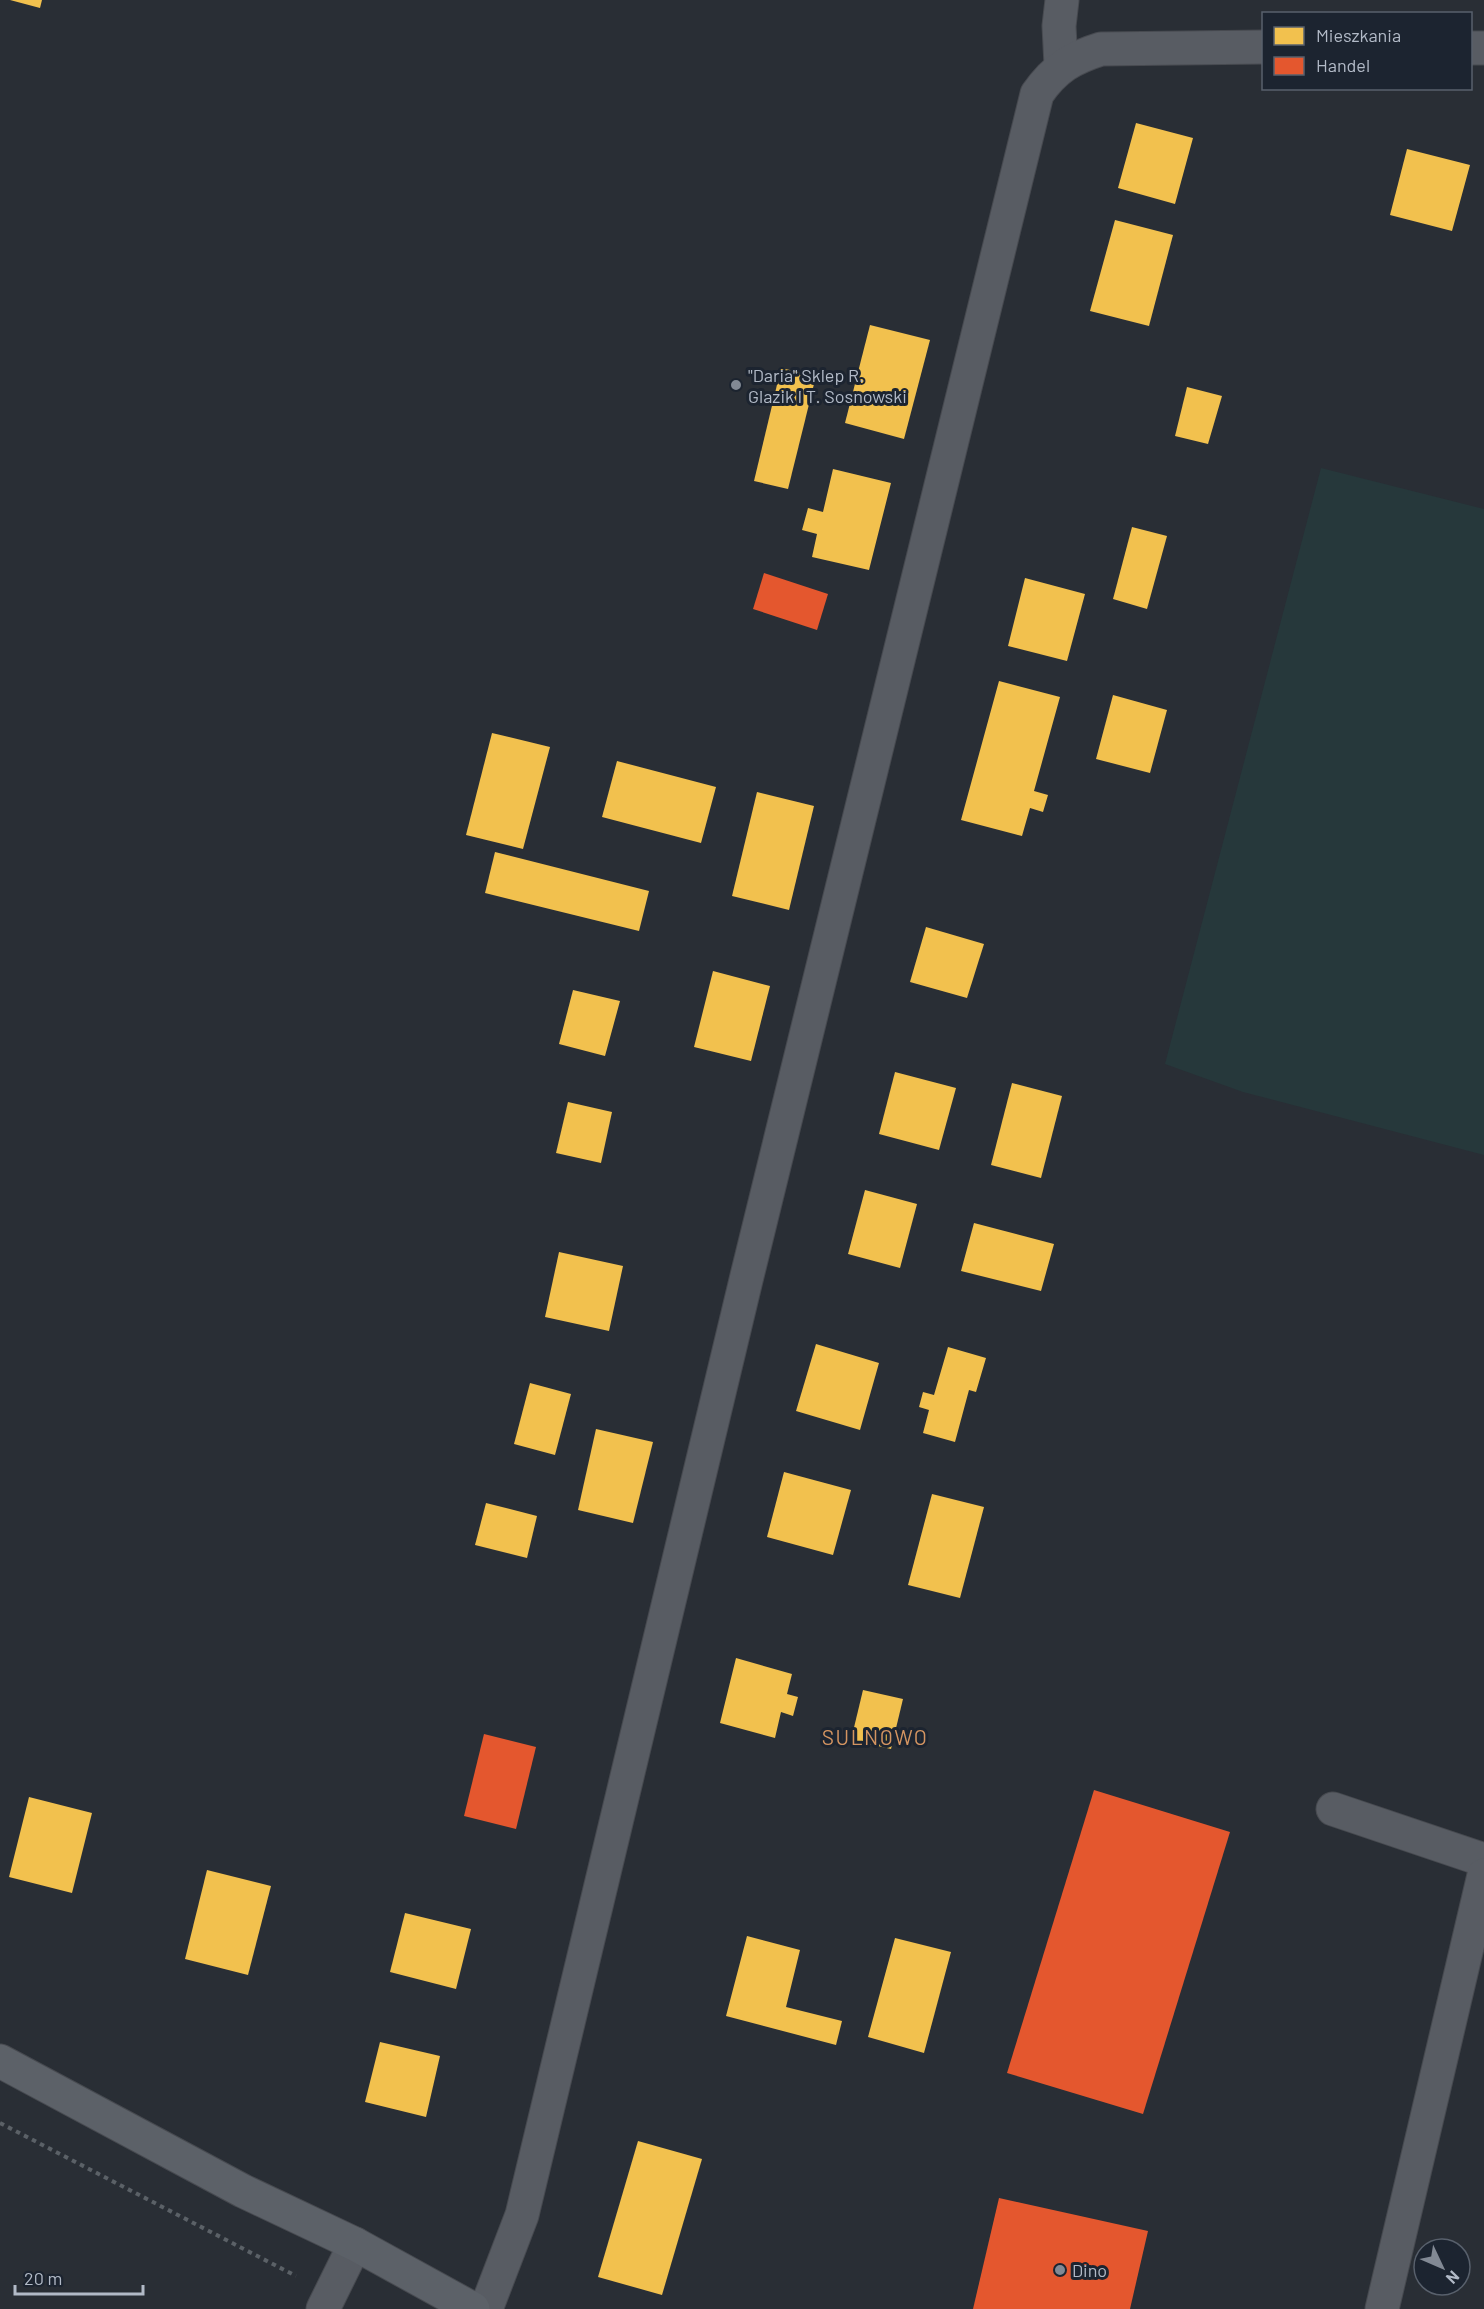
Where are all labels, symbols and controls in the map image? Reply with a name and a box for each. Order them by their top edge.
legend [1262,12,1472,90]
text: Mieszkania [1316,24,1401,46]
text: Handel [1316,54,1370,76]
place label: "Daria" Sklep R. Glazik I T. Sosnowski [748,364,907,407]
marker: "Daria" Sklep R. Glazik I T. Sosnowski [729,378,743,392]
district label: SULNOWO [822,1724,928,1749]
north arrow [1412,2237,1472,2297]
scale bar [15,2258,142,2296]
place label: Dino [1072,2259,1107,2281]
marker: Dino [1053,2263,1067,2277]
text: 20 m [24,2267,62,2289]
text: N [1443,2267,1464,2288]

